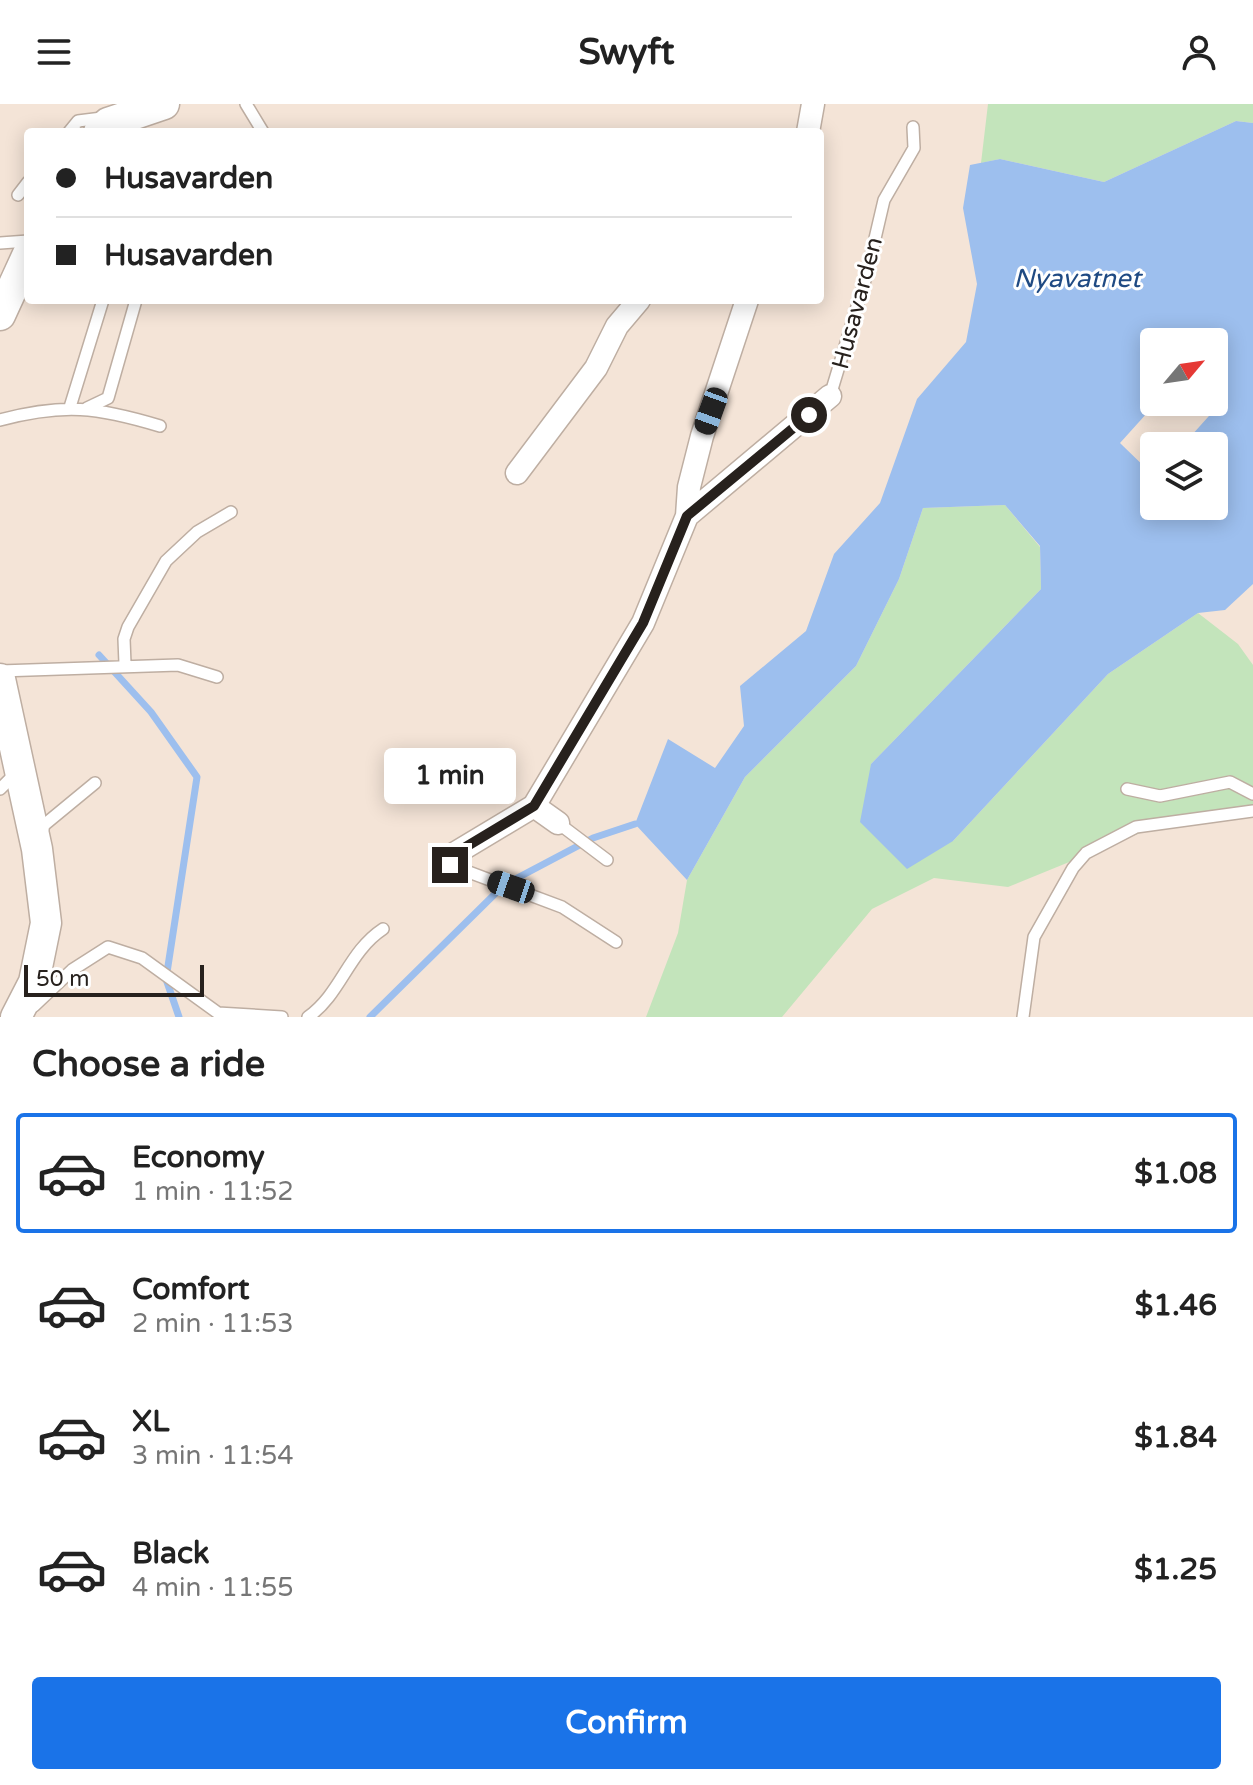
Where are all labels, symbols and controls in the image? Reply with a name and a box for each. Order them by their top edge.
icon: menu [32,30,76,74]
icon: person [1177,30,1221,74]
text: Swyft [578,31,675,74]
text: Husavarden [104,160,273,197]
street label: Husavarden [826,234,889,372]
text: Husavarden [104,237,273,274]
water label: Nyavatnet [1013,263,1144,294]
north arrow [1140,328,1228,416]
map controls [1140,328,1228,520]
car [692,384,730,438]
route start [791,397,827,433]
button: layers [1140,432,1228,520]
callout: 1 min [384,749,516,805]
text: 1 min [415,760,485,791]
route end [432,847,468,883]
car [484,868,538,906]
scale bar [24,961,204,997]
text: 50 m [36,966,90,992]
text: Choose a ride [32,1043,265,1086]
icon: car [36,1137,108,1209]
text: Economy [132,1139,265,1176]
text: $1.08 [1134,1155,1217,1192]
text: 1 min · 11:52 [132,1176,294,1207]
icon: car [36,1269,108,1341]
text: Comfort [132,1271,250,1308]
text: $1.46 [1135,1287,1217,1324]
text: 2 min · 11:53 [132,1308,294,1339]
icon: car [36,1401,108,1473]
text: XL [132,1403,169,1440]
text: $1.84 [1134,1419,1217,1456]
text: 3 min · 11:54 [132,1440,294,1471]
icon: car [36,1533,108,1605]
text: Black [132,1535,209,1572]
text: $1.25 [1134,1551,1217,1588]
text: 4 min · 11:55 [132,1572,294,1603]
button: Confirm [32,1677,1221,1769]

